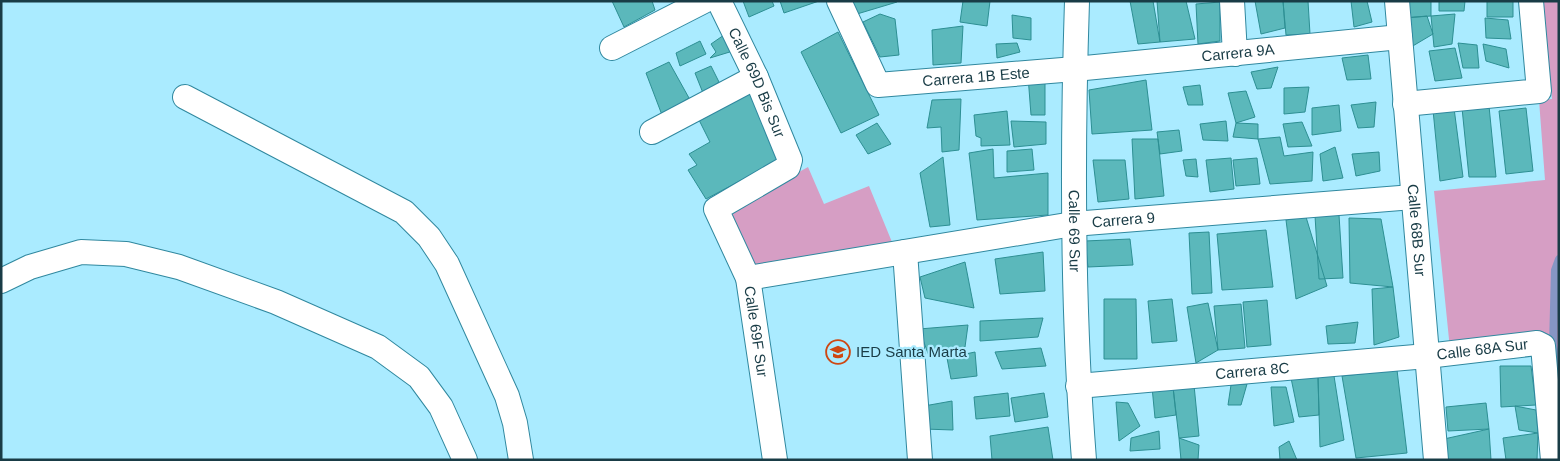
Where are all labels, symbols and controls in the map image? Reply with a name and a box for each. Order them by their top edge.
street label: Calle 69D Bis Sur [725,25,789,140]
street label: Carrera 9A [1201,40,1275,65]
street label: Carrera 1B Este [922,64,1030,89]
street label: Calle 68B Sur [1405,183,1429,277]
street label: Calle 69 Sur [1066,190,1084,272]
street label: Carrera 9 [1091,209,1156,230]
street label: Calle 69F Sur [741,285,772,378]
street label: Calle 68A Sur [1436,335,1529,363]
school or university icon: IED Santa Marta [825,339,851,365]
place label: IED Santa Marta [856,343,968,360]
street label: Carrera 8C [1215,359,1290,382]

